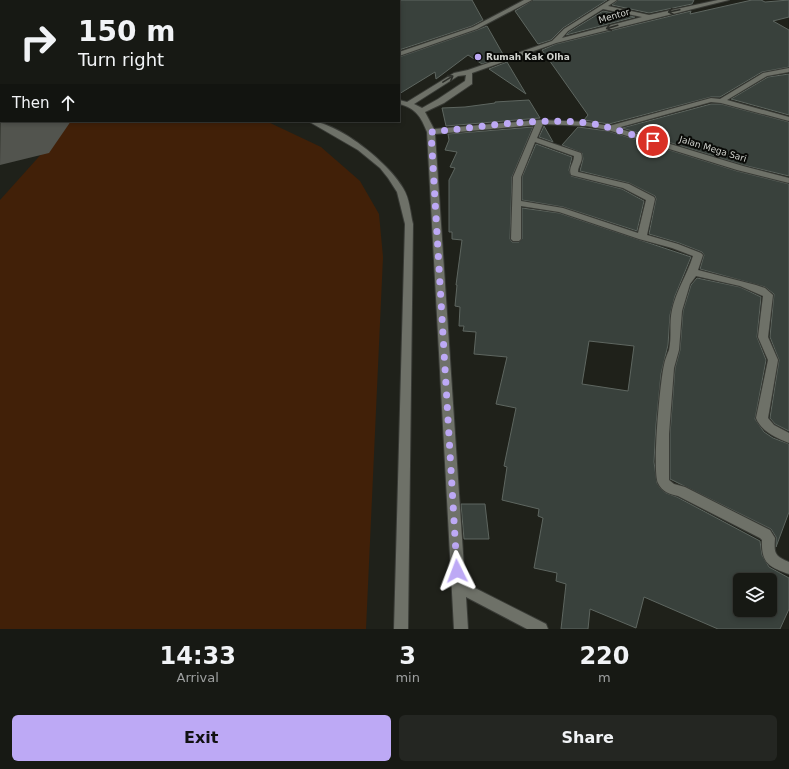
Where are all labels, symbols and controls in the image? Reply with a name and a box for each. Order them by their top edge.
street label: Mentor [597,7,631,25]
one-way arrow [668,8,681,16]
text: 150 m [78,15,175,48]
icon: right [12,16,64,68]
one-way arrow [605,24,618,31]
text: Turn right [78,49,164,70]
marker: Rumah Kak Olha [473,52,483,62]
place label: Rumah Kak Olha [486,52,570,62]
one-way arrow [442,74,454,82]
icon: ahead [57,92,79,114]
text: Then [12,94,49,112]
pin [636,124,670,158]
icon: arrive [642,130,664,152]
street label: Jalan Mega Sari [677,134,748,164]
position arrow [436,550,478,592]
map controls [733,573,777,617]
button: layers [733,573,777,617]
text: 14:33 [159,642,236,670]
text: 3 [399,642,416,670]
text: 220 [579,642,629,670]
text: Arrival [177,670,219,685]
text: min [395,670,420,685]
text: m [598,670,611,685]
button: Exit [12,715,391,761]
button: Share [399,715,777,761]

